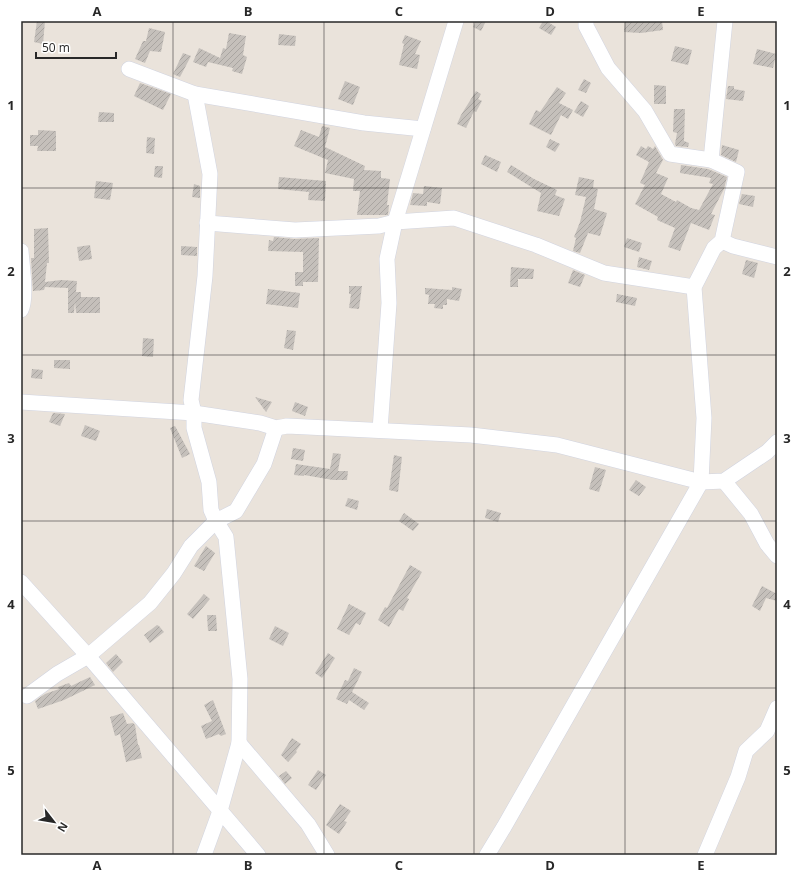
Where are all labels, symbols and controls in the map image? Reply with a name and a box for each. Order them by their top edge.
text: A [93,2,102,20]
text: B [244,2,253,20]
text: C [395,2,403,20]
text: D [545,2,555,20]
text: E [697,2,705,20]
scale bar [36,34,116,60]
text: 50 m [42,39,70,56]
text: 1 [7,96,15,114]
text: 1 [783,96,791,114]
text: 2 [7,262,15,280]
text: 2 [783,262,791,280]
text: 3 [7,429,15,447]
text: 3 [783,429,791,447]
text: 4 [7,595,15,613]
text: 4 [783,595,791,613]
text: 5 [7,761,15,779]
text: 5 [783,761,791,779]
north arrow [34,802,74,842]
text: N [54,820,72,835]
text: A [93,856,102,874]
text: B [244,856,253,874]
text: C [395,856,403,874]
text: D [545,856,555,874]
text: E [697,856,705,874]

